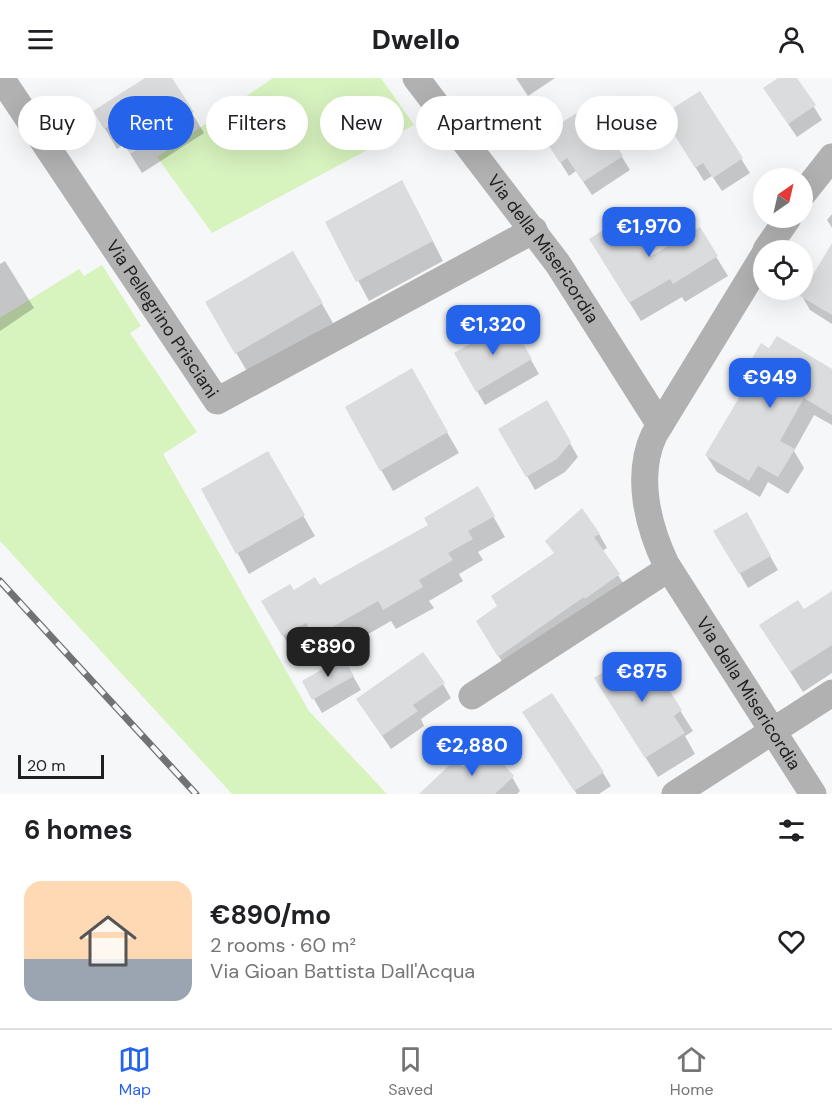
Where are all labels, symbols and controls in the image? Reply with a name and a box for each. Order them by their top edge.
text: Dwello [372,22,460,57]
icon: menu [24,23,57,56]
icon: person [775,23,808,56]
chip: Buy [18,96,96,150]
chip: Rent [108,96,194,150]
chip: Filters [206,96,308,150]
chip: New [320,96,404,150]
chip: Apartment [416,96,563,150]
chip: House [575,96,678,150]
north arrow [753,168,813,228]
map controls [753,168,813,300]
street label: Via della Misericordia [482,169,604,328]
pin: €1,970 [600,207,698,258]
text: €1,970 [616,213,682,239]
street label: Via Pellegrino Prisciani [101,235,224,403]
button: locate [753,240,813,300]
pin: €1,320 [444,305,542,356]
text: €1,320 [460,311,526,337]
pin: €949 [734,358,806,409]
text: €949 [743,364,797,390]
street label: Via della Misericordia [691,612,807,775]
pin: €890 [292,627,364,678]
text: €890 [301,633,355,659]
pin: €875 [606,652,678,703]
text: €875 [617,658,667,684]
pin: €2,880 [423,726,521,777]
text: €2,880 [436,732,508,758]
scale bar [18,752,104,780]
text: 20 m [27,755,66,776]
text: 6 homes [24,813,132,847]
icon: filters [775,814,808,847]
text: €890/mo [210,898,331,932]
icon: home [72,905,144,977]
icon: heart [775,925,808,958]
text: 2 rooms · 60 m² [210,932,356,958]
text: Via Gioan Battista Dall'Acqua [210,958,475,984]
tab: Map [118,1043,151,1100]
tab: Saved [388,1043,433,1100]
tab: Home [670,1043,714,1100]

